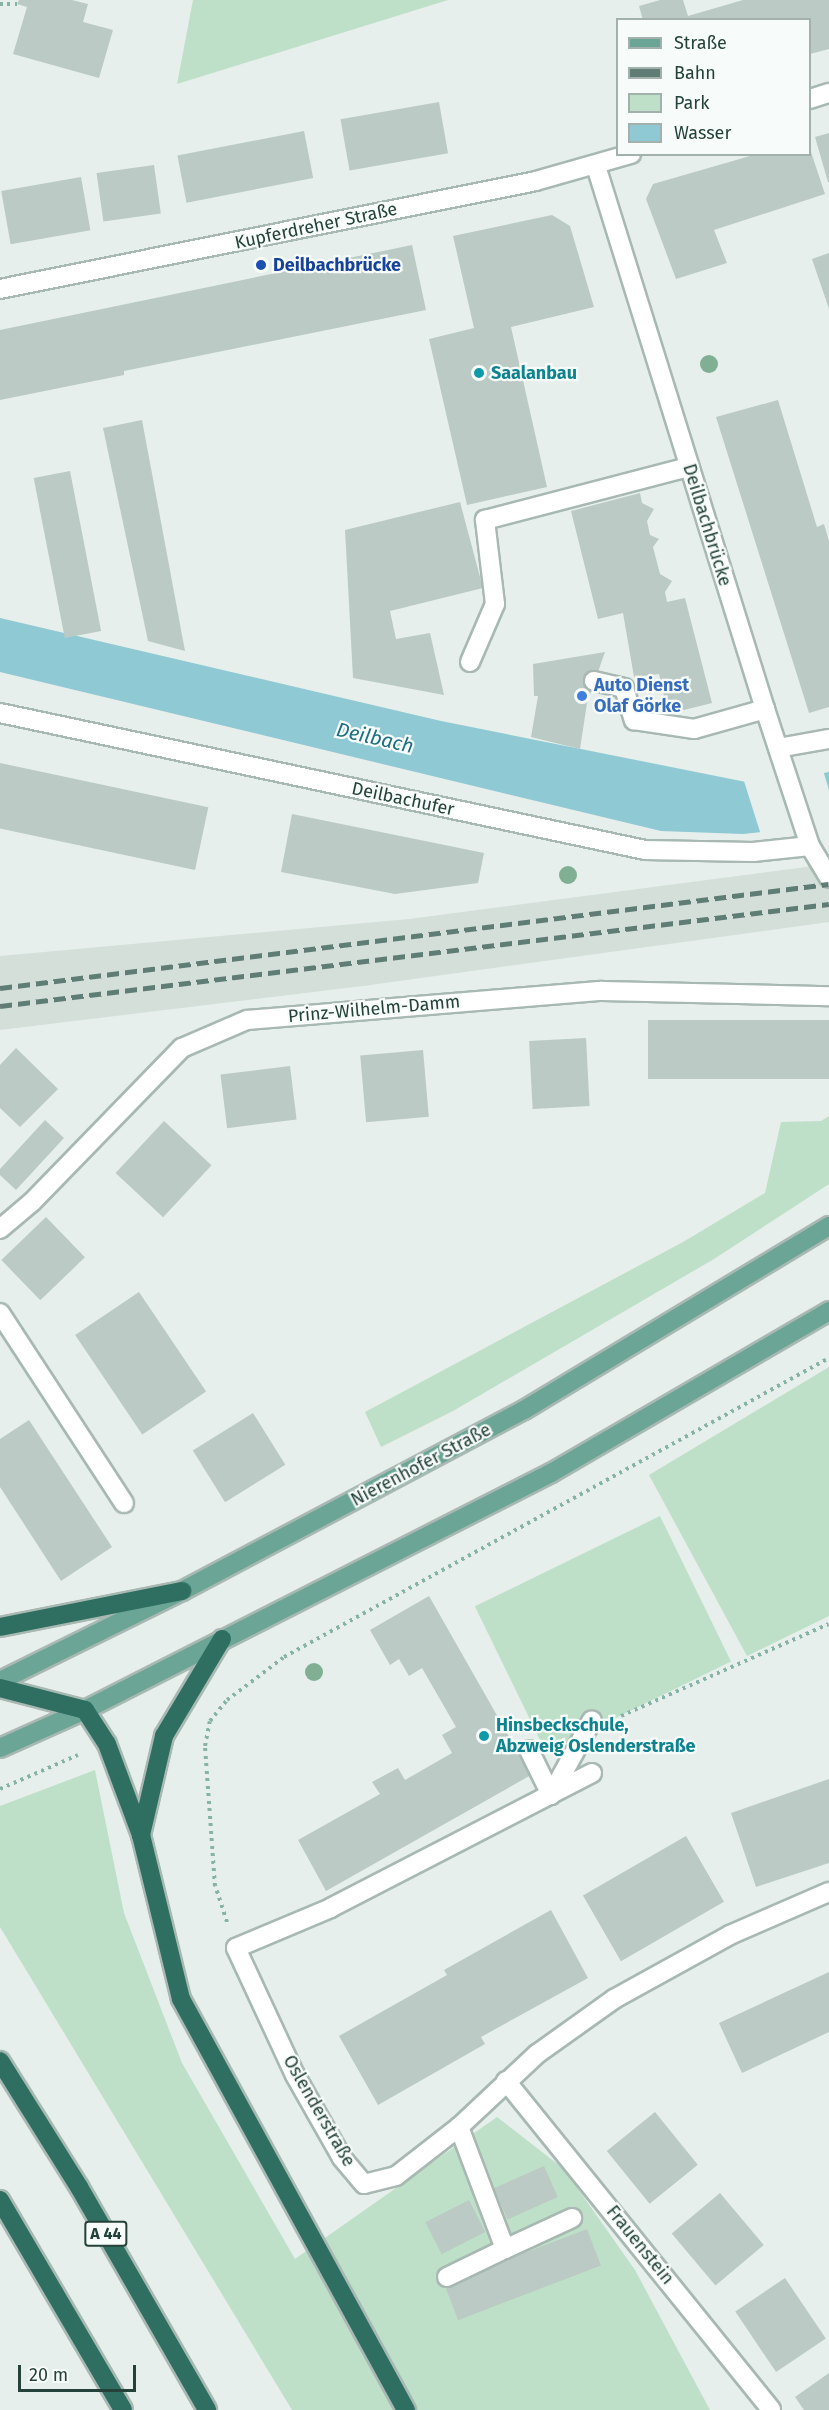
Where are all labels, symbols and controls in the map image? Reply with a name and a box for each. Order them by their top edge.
legend [616,18,811,156]
text: Straße [674,32,727,54]
text: Bahn [674,62,716,84]
text: Park [674,92,709,114]
text: Wasser [674,122,731,144]
street label: Kupferdreher Straße [233,198,399,254]
place label: Deilbachbrücke [273,254,401,276]
marker: Deilbachbrücke [254,258,268,272]
place label: Saalanbau [491,362,577,384]
marker: Saalanbau [472,366,486,380]
street label: Deilbachbrücke [678,461,736,589]
place label: Auto Dienst Olaf Görke [594,675,689,718]
marker: Auto Dienst Olaf Görke [575,689,589,703]
water label: Deilbach [334,717,416,759]
street label: Deilbachufer [350,778,456,820]
street label: Prinz-Wilhelm-Damm [287,991,461,1027]
street label: Nierenhofer Straße [347,1419,495,1511]
place label: Hinsbeckschule, Abzweig Oslenderstraße [496,1715,696,1758]
marker: Hinsbeckschule, Abzweig Oslenderstraße [477,1729,491,1743]
street label: Oslenderstraße [278,2051,360,2171]
street label: Frauenstein [602,2201,678,2289]
road number: A 44 [84,2221,128,2247]
scale bar [21,2353,140,2391]
text: 20 m [29,2364,68,2386]

